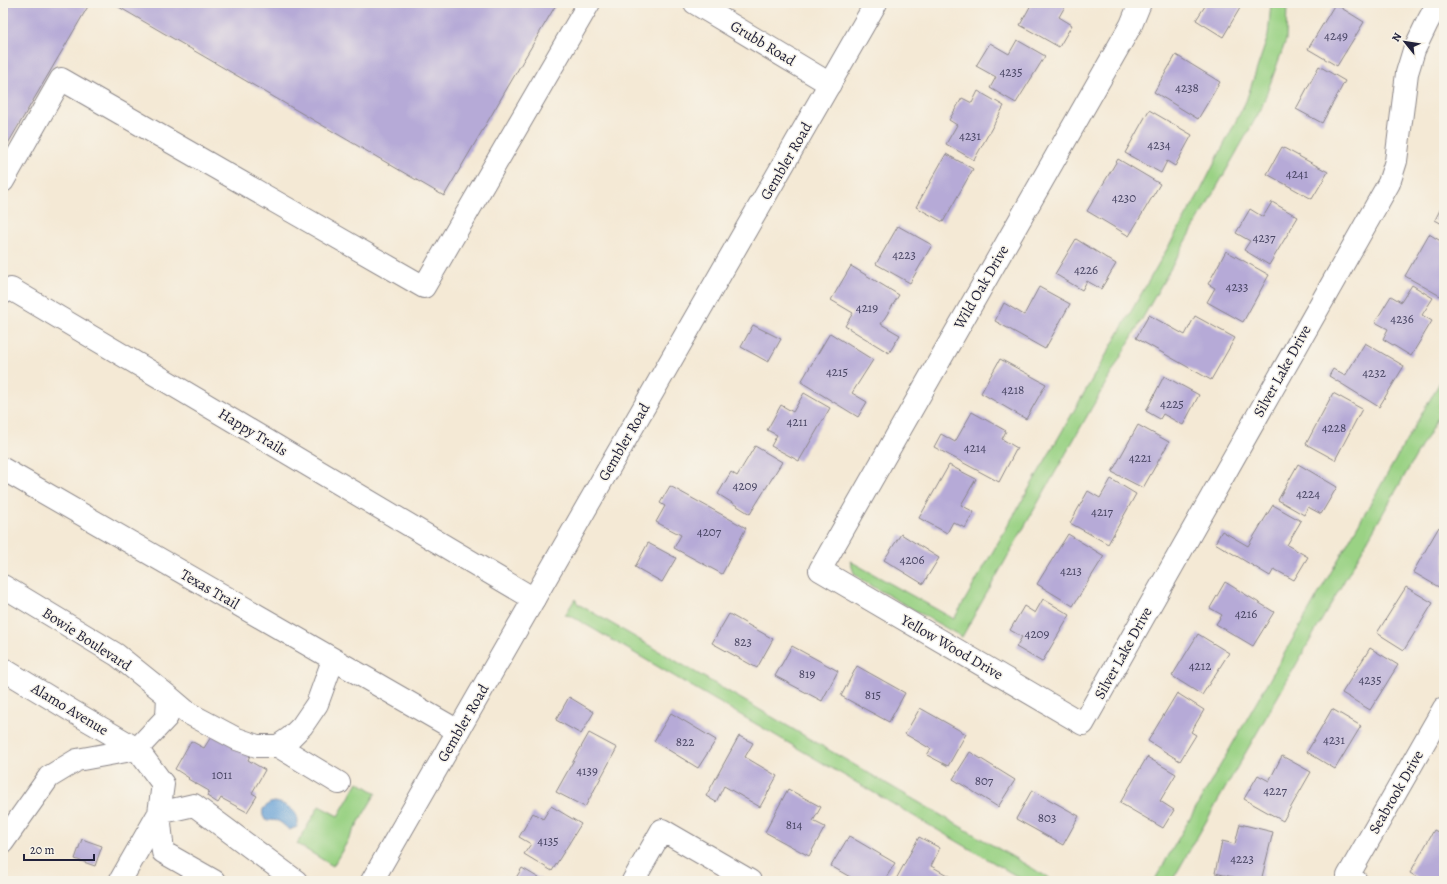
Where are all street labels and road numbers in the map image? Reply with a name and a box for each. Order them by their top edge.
street label: Grubb Road [727,16,800,71]
street label: Gembler Road [756,118,817,204]
street label: Wild Oak Drive [948,241,1013,333]
street label: Silver Lake Drive [1248,321,1316,421]
street label: Gembler Road [594,399,655,485]
street label: Happy Trails [215,403,291,461]
street label: Texas Trail [177,564,243,614]
street label: Bowie Boulevard [39,603,136,676]
street label: Silver Lake Drive [1089,603,1157,703]
street label: Yellow Wood Drive [896,609,1007,684]
street label: Alamo Avenue [27,678,113,740]
street label: Gembler Road [433,680,494,766]
street label: Seabrook Drive [1364,746,1428,838]

